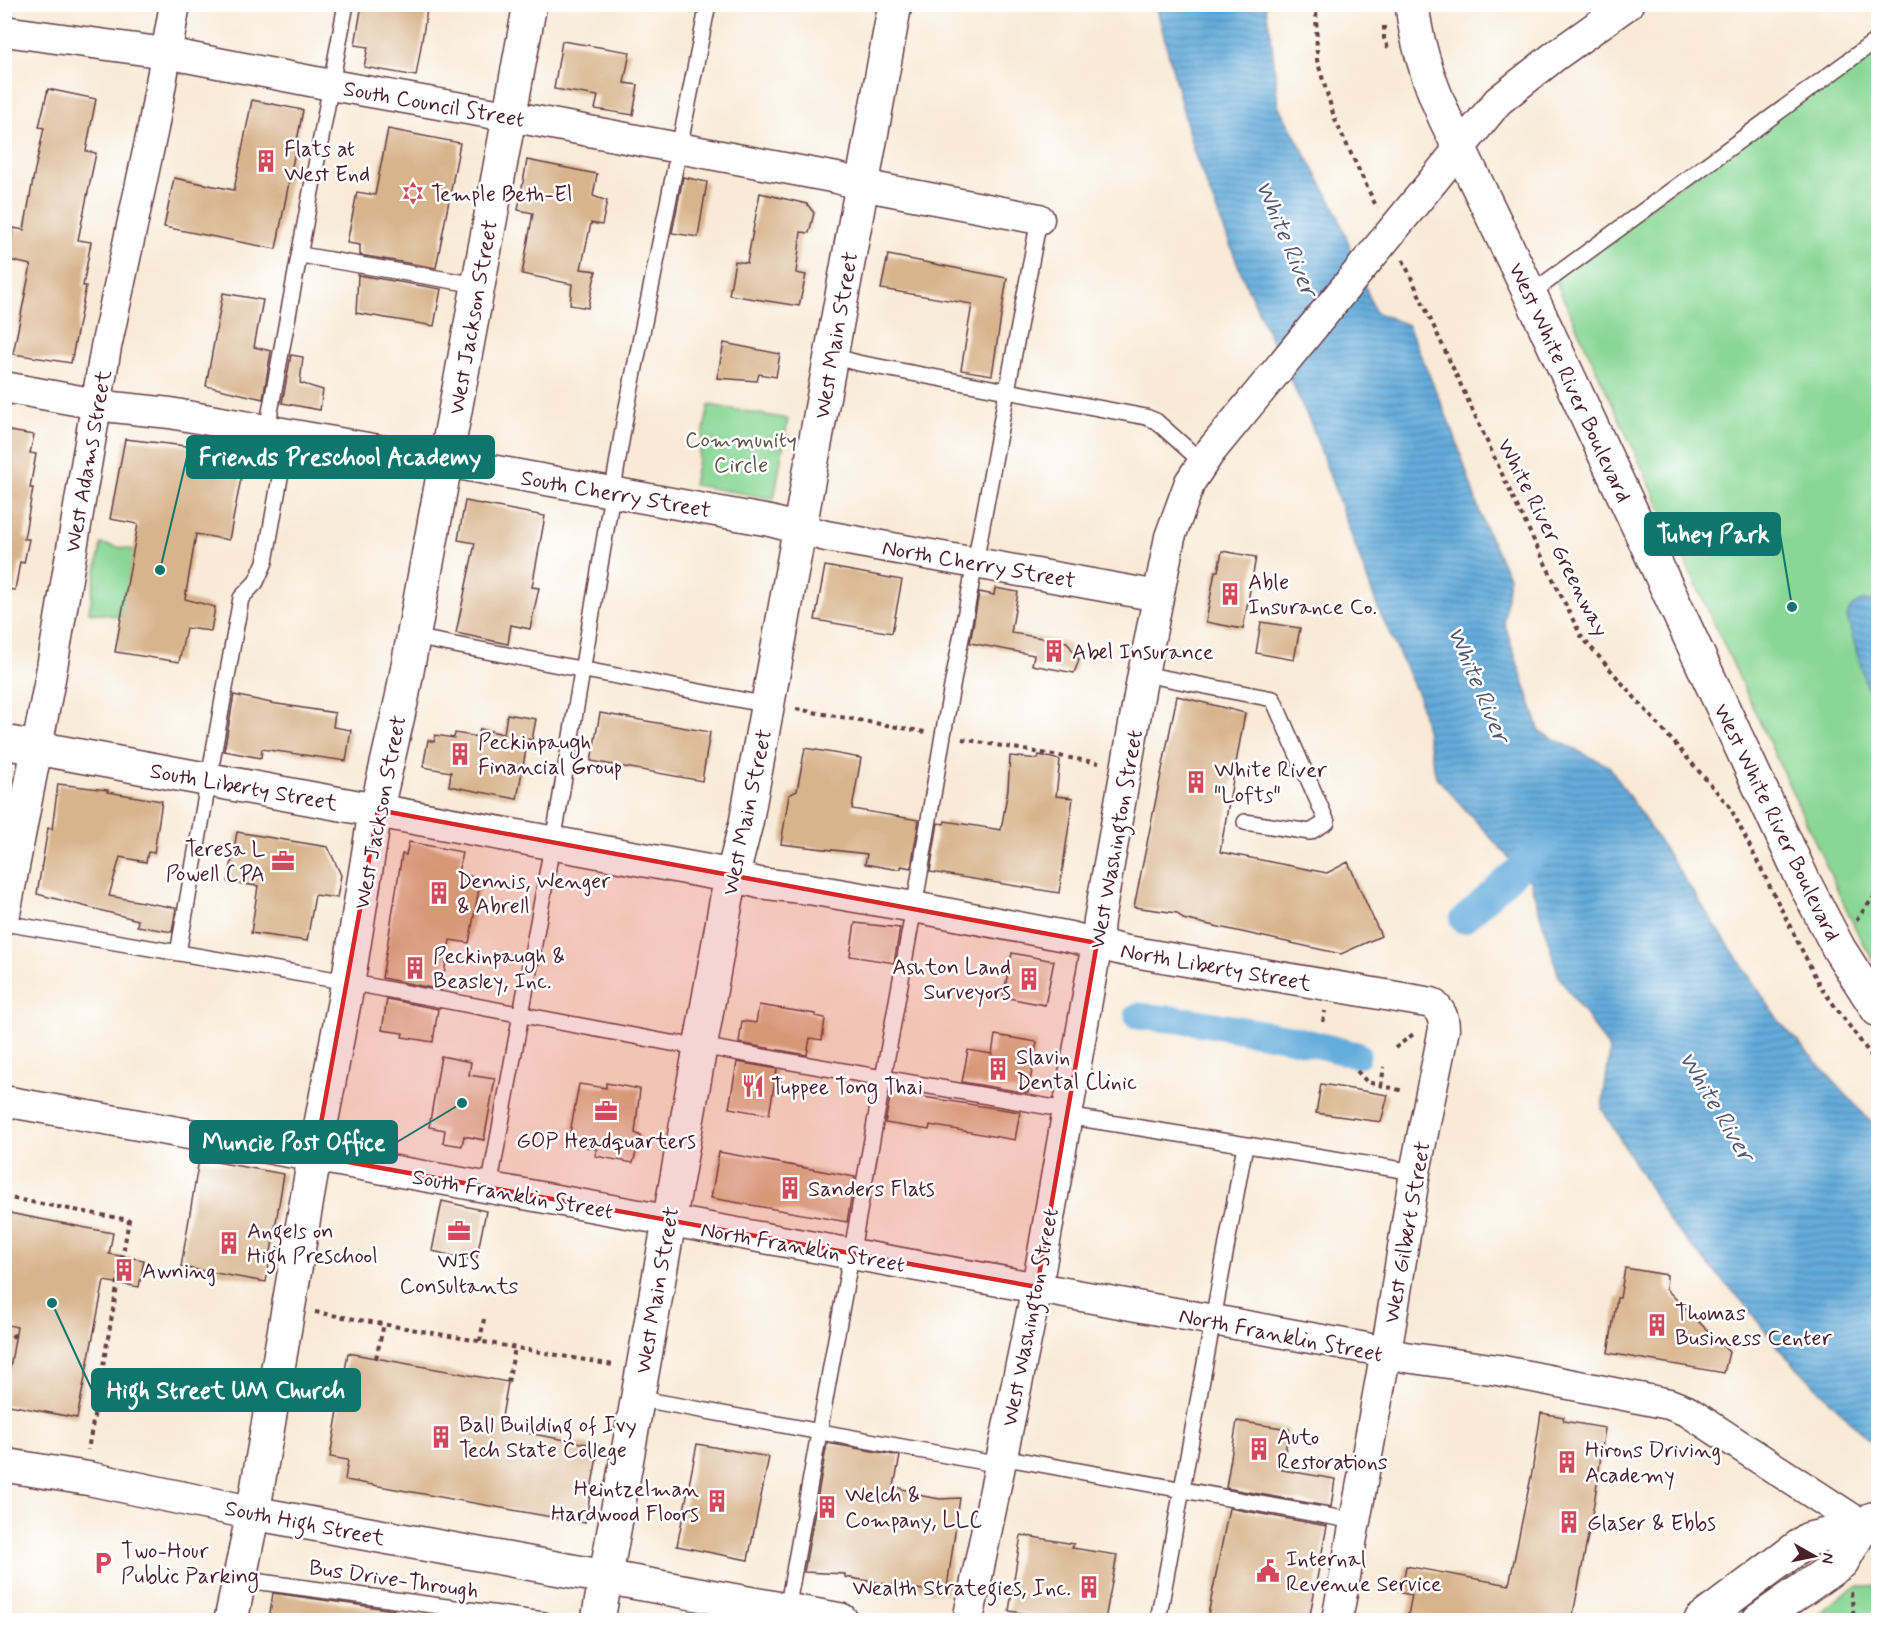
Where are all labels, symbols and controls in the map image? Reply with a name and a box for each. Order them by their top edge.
street label: South Council Street [341,75,526,135]
place label: Flats at West End [284,136,370,189]
building icon: Flats at West End [253,148,279,174]
water label: White River [1247,176,1325,305]
synagogue icon: Temple Beth-El [400,180,426,206]
place label: Temple Beth-El [431,181,572,209]
street label: West Jackson Street [443,218,505,417]
street label: West Main Street [808,250,865,421]
street label: West White River Boulevard [1501,259,1637,507]
street label: West Adams Street [59,368,119,555]
park label: Community Circle [685,427,797,480]
street label: White River Greenway [1490,434,1614,642]
callout: Friends Preschool Academy [187,436,494,478]
text: Friends Preschool Academy [199,443,481,474]
street label: South Cherry Street [518,464,713,525]
callout: Tuhey Park [1645,513,1780,555]
text: Tuhey Park [1656,520,1770,551]
street label: North Cherry Street [880,534,1077,596]
place label: Able Insurance Co. [1248,569,1377,622]
building icon: Able Insurance Co. [1217,581,1243,607]
water label: White River [1439,622,1517,751]
building icon: Abel Insurance [1041,638,1067,664]
place label: Abel Insurance [1072,639,1214,667]
street label: West White River Boulevard [1706,699,1846,946]
street label: West Jackson Street [348,713,414,912]
street label: West Main Street [717,727,779,898]
street label: West Washington Street [1084,728,1153,952]
place label: Peckinpaugh Financial Group [478,729,622,782]
building icon: Peckinpaugh Financial Group [447,741,473,767]
place label: White River "Lofts" [1214,757,1328,810]
street label: South Liberty Street [148,758,340,818]
building icon: White River "Lofts" [1183,769,1209,795]
place label: Teresa L Powell CPA [166,836,265,889]
office icon: Teresa L Powell CPA [270,848,296,874]
place label: Dennis, Wenger & Abrell [457,868,611,921]
building icon: Dennis, Wenger & Abrell [426,880,452,906]
street label: North Liberty Street [1118,937,1313,999]
place label: Peckinpaugh & Beasley, Inc. [433,943,565,996]
place label: Ashton Land Surveyors [892,954,1011,1007]
building icon: Peckinpaugh & Beasley, Inc. [402,955,428,981]
building icon: Ashton Land Surveyors [1016,966,1042,992]
place label: Slavin Dental Clinic [1016,1044,1137,1097]
water label: White River [1671,1046,1763,1171]
building icon: Slavin Dental Clinic [985,1056,1011,1082]
restaurant icon: Tuppee Tong Thai [740,1073,766,1099]
place label: Tuppee Tong Thai [771,1074,923,1105]
office icon: GOP Headquarters [593,1098,619,1124]
callout: Muncie Post Office [190,1121,397,1163]
text: Muncie Post Office [202,1128,386,1159]
place label: GOP Headquarters [516,1128,696,1156]
street label: West Gilbert Street [1378,1139,1438,1326]
street label: South Franklin Street [410,1163,615,1226]
building icon: Sanders Flats [777,1175,803,1201]
place label: Sanders Flats [808,1176,935,1204]
street label: West Main Street [629,1205,686,1376]
street label: West Washington Street [996,1206,1069,1430]
street label: North Franklin Street [698,1216,907,1280]
place label: Angels on High Preschool [247,1218,378,1274]
office icon: WIS Consultants [446,1218,472,1244]
building icon: Angels on High Preschool [216,1230,242,1256]
place label: WIS Consultants [400,1248,519,1301]
building icon: Awning [111,1257,137,1283]
place label: Awning [142,1258,216,1287]
place label: Thomas Business Center [1675,1300,1832,1353]
street label: North Franklin Street [1176,1302,1385,1369]
building icon: Thomas Business Center [1644,1312,1670,1338]
callout: High Street UM Church [92,1369,360,1411]
text: High Street UM Church [107,1376,345,1410]
place label: Ball Building of Ivy Tech State College [459,1412,637,1466]
building icon: Ball Building of Ivy Tech State College [428,1424,454,1450]
place label: Auto Restorations [1277,1424,1388,1477]
building icon: Auto Restorations [1246,1436,1272,1462]
place label: Hirons Driving Academy [1585,1437,1721,1490]
building icon: Hirons Driving Academy [1554,1449,1580,1475]
place label: Heintzelman Hardwood Floors [551,1476,699,1529]
place label: Welch & Company, LLC [845,1482,982,1535]
building icon: Heintzelman Hardwood Floors [704,1488,730,1514]
building icon: Welch & Company, LLC [814,1494,840,1520]
street label: South High Street [222,1495,387,1556]
building icon: Glaser & Ebbs [1556,1509,1582,1535]
place label: Glaser & Ebbs [1587,1510,1716,1538]
north arrow [1784,1526,1844,1586]
place label: Two-Hour Public Parking [121,1538,259,1594]
place label: Internal Revenue Service [1286,1546,1442,1599]
parking icon: Two-Hour Public Parking [90,1550,116,1576]
text: N [1816,1551,1839,1565]
street label: Bus Drive-Through [307,1554,480,1607]
public building icon: Internal Revenue Service [1255,1558,1281,1584]
building icon: Wealth Strategies, Inc. [1076,1574,1102,1600]
place label: Wealth Strategies, Inc. [852,1575,1071,1606]

